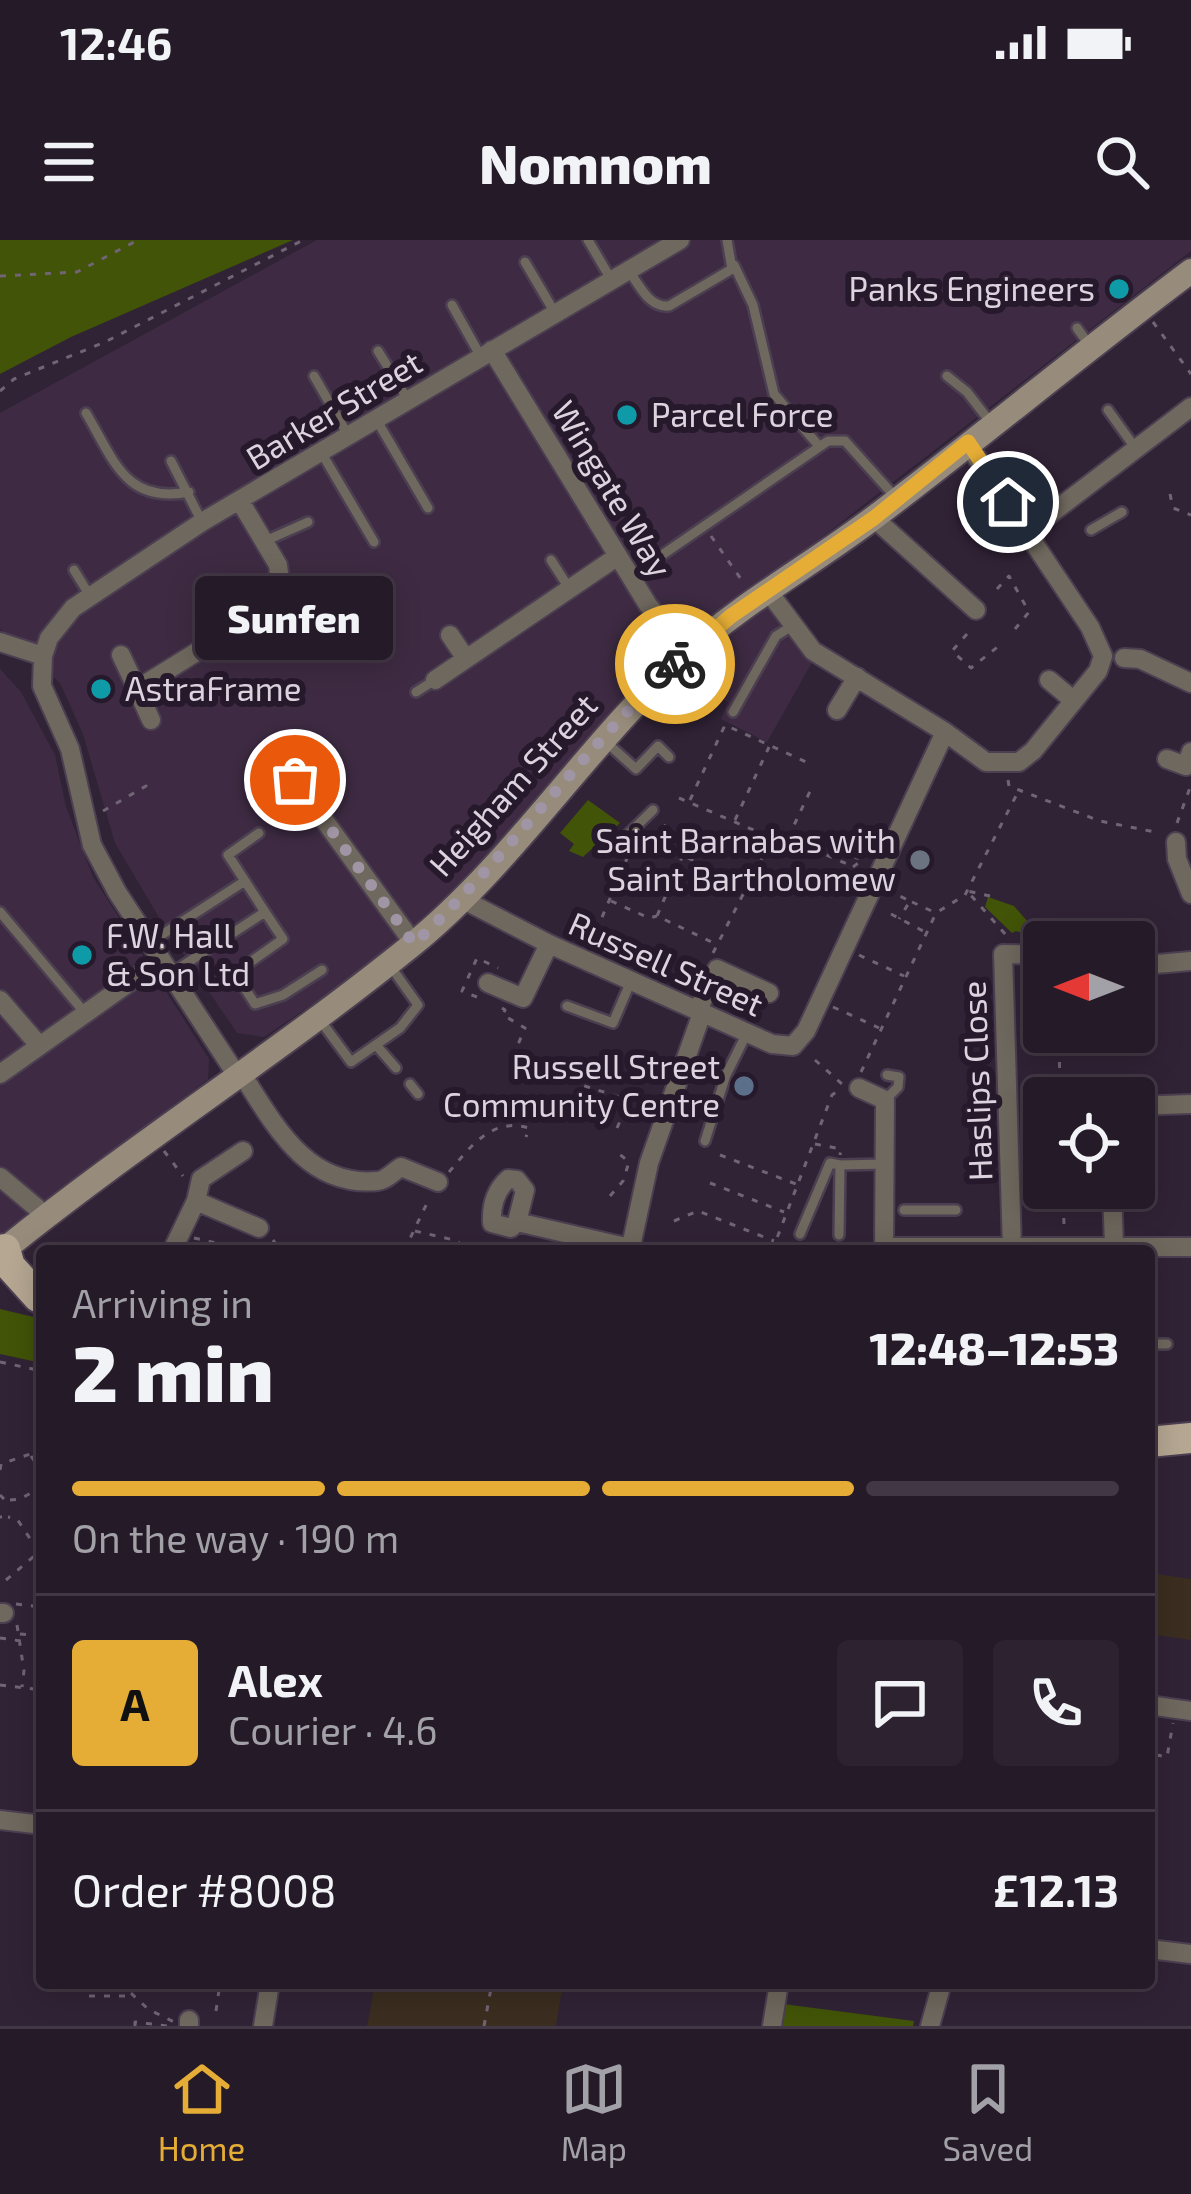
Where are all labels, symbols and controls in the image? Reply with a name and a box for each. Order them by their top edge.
text: 12:46 [60,15,172,69]
icon: menu [36,129,102,195]
icon: search [1089,129,1155,195]
text: Nomnom [479,130,712,195]
place label: Panks Engineers [849,268,1095,308]
marker: Panks Engineers [1106,276,1132,302]
street label: Barker Street [239,341,428,477]
street label: Wingate Way [545,393,681,584]
place label: Parcel Force [651,394,834,434]
marker: Parcel Force [614,402,640,428]
pin [957,451,1059,553]
icon: home [975,469,1041,535]
callout: Sunfen [196,576,394,660]
text: Sunfen [227,594,361,641]
courier [615,604,735,724]
icon: bike [642,631,708,697]
place label: AstraFrame [125,668,301,708]
marker: AstraFrame [88,676,114,702]
street label: Heigham Street [420,685,605,884]
pin [244,729,346,831]
icon: bag [262,747,328,813]
place label: Saint Barnabas with Saint Bartholomew [595,820,896,898]
marker: Saint Barnabas with Saint Bartholomew [907,847,933,873]
street label: Russell Street [563,902,770,1024]
place label: F.W. Hall & Son Ltd [106,915,250,993]
north arrow [1023,921,1155,1053]
map controls [1023,921,1155,1209]
marker: F.W. Hall & Son Ltd [69,942,95,968]
street label: Haslips Close [953,980,999,1182]
place label: Russell Street Community Centre [443,1046,720,1124]
marker: Russell Street Community Centre [731,1073,757,1099]
button: locate [1023,1077,1155,1209]
text: Arriving in [72,1279,253,1326]
text: 12:48–12:53 [869,1320,1119,1374]
text: 2 min [72,1324,274,1418]
text: On the way · 190 m [72,1514,399,1561]
button: chat [837,1640,963,1766]
button: phone [993,1640,1119,1766]
text: Alex [228,1652,323,1706]
text: A [120,1676,150,1730]
text: Courier · 4.6 [228,1706,438,1753]
text: Order #8008 [72,1862,336,1916]
text: £12.13 [993,1862,1119,1916]
tab: Home [158,2056,245,2168]
tab: Map [561,2056,627,2168]
tab: Saved [943,2056,1033,2168]

